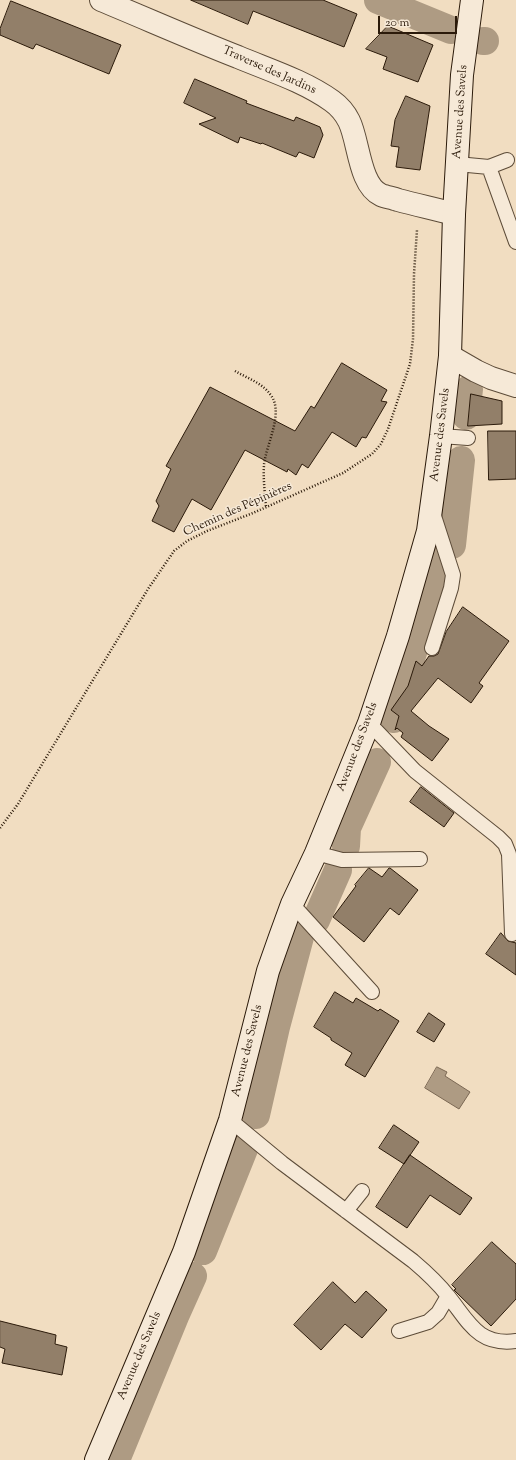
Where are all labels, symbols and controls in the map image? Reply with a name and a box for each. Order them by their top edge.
scale bar [380,8,459,34]
text: 20 m [385,14,409,32]
street label: Traverse des Jardins [220,44,318,98]
street label: Avenue des Savels [451,65,471,159]
street label: Avenue des Savels [428,387,454,483]
street label: Chemin des Pépinières [181,480,295,540]
street label: Avenue des Savels [334,700,382,794]
street label: Avenue des Savels [230,1004,266,1098]
street label: Avenue des Savels [115,1310,165,1402]

